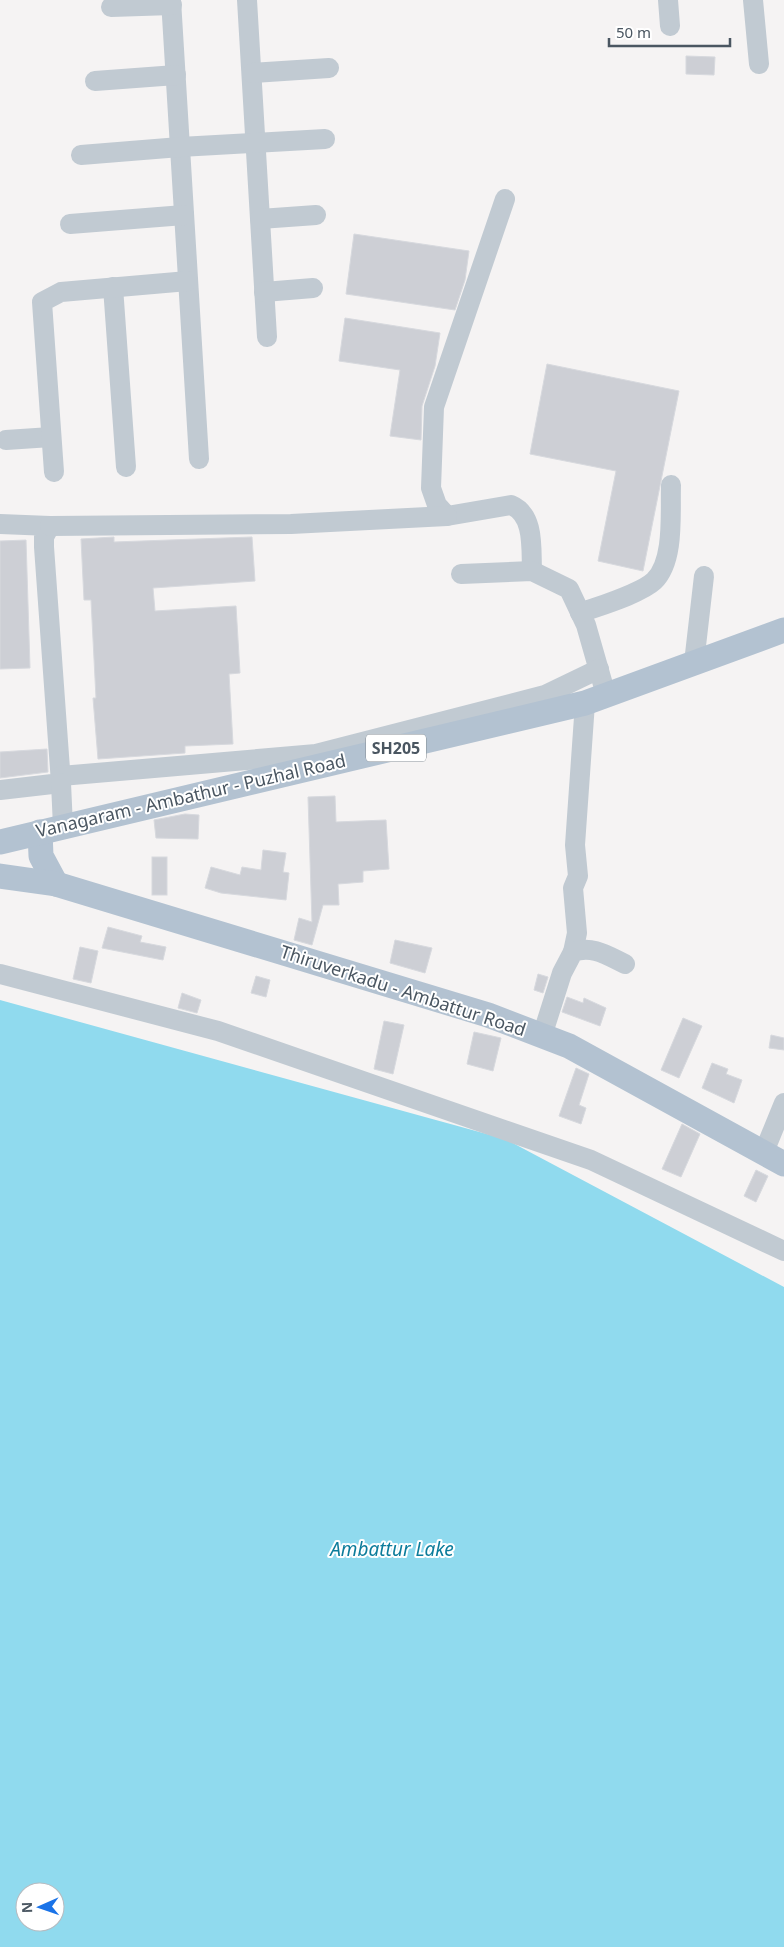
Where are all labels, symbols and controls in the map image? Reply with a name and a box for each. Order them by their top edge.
scale bar [609,15,730,47]
text: 50 m [616,22,651,42]
road number: SH205 [366,734,426,761]
street label: Vanagaram - Ambathur - Puzhal Road [34,748,348,842]
street label: Thiruverkadu - Ambattur Road [277,939,529,1041]
water label: Ambattur Lake [328,1536,454,1562]
north arrow [15,1882,65,1932]
text: N [17,1901,36,1913]

